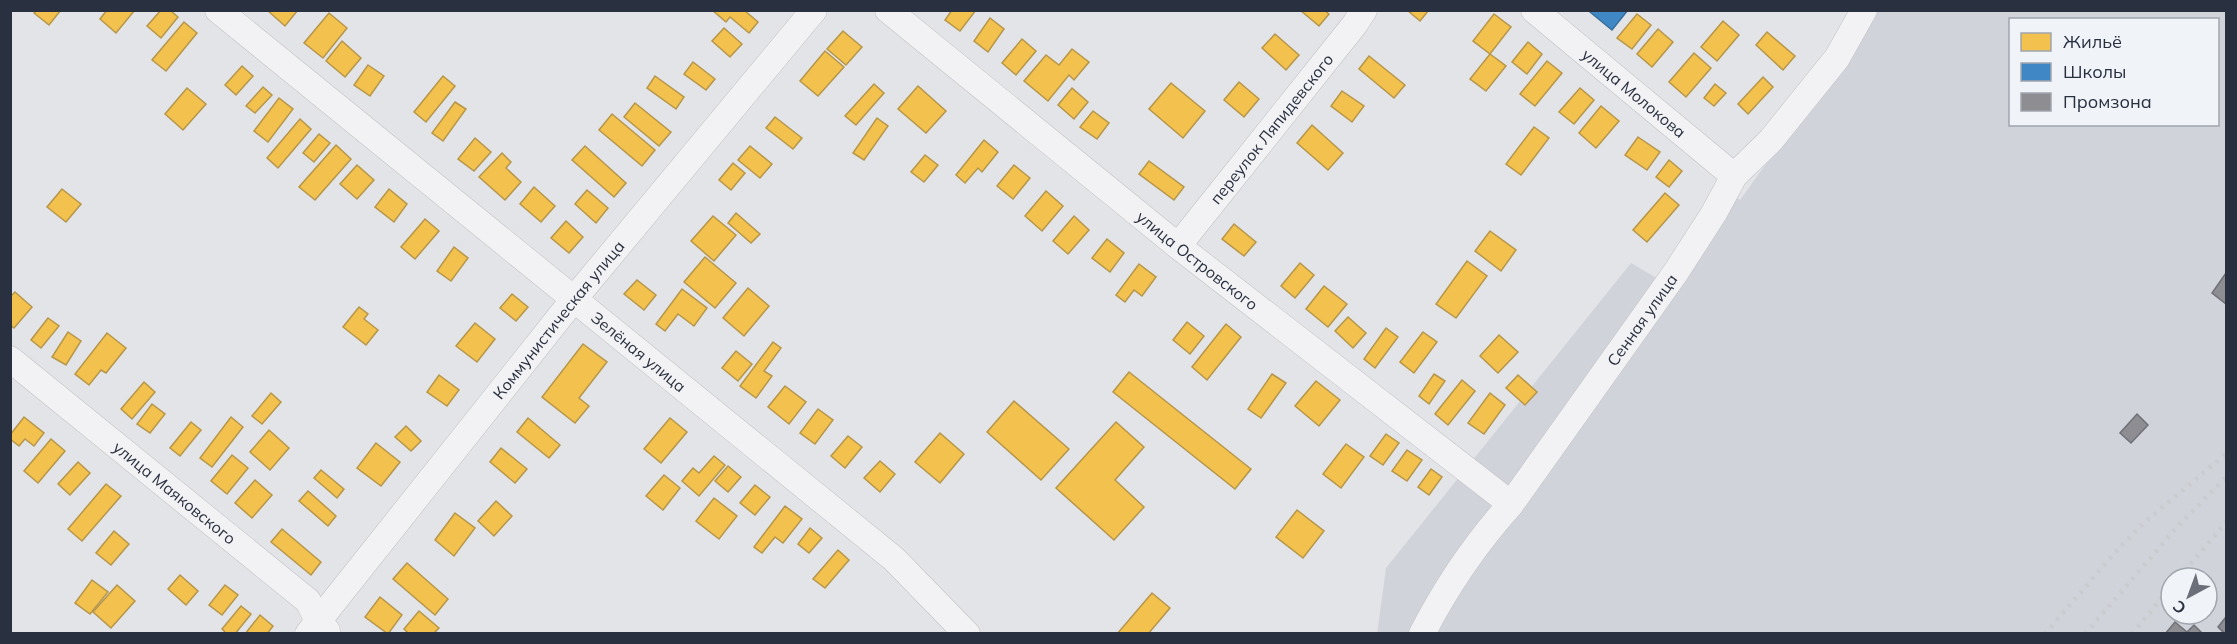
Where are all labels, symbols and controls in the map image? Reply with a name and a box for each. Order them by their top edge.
legend [2009,18,2219,126]
text: Жильё [2063,30,2122,53]
street label: улица Молокова [1578,44,1690,142]
street label: переулок Ляпидевского [1206,50,1338,208]
text: Школы [2063,60,2126,83]
text: Промзона [2063,90,2152,113]
street label: улица Островского [1133,206,1262,314]
street label: Коммунистическая улица [489,236,628,403]
street label: Сенная улица [1602,270,1682,370]
street label: Зелёная улица [587,307,690,396]
street label: улица Маяковского [109,437,240,548]
north arrow [2159,566,2219,626]
text: С [2168,596,2190,618]

